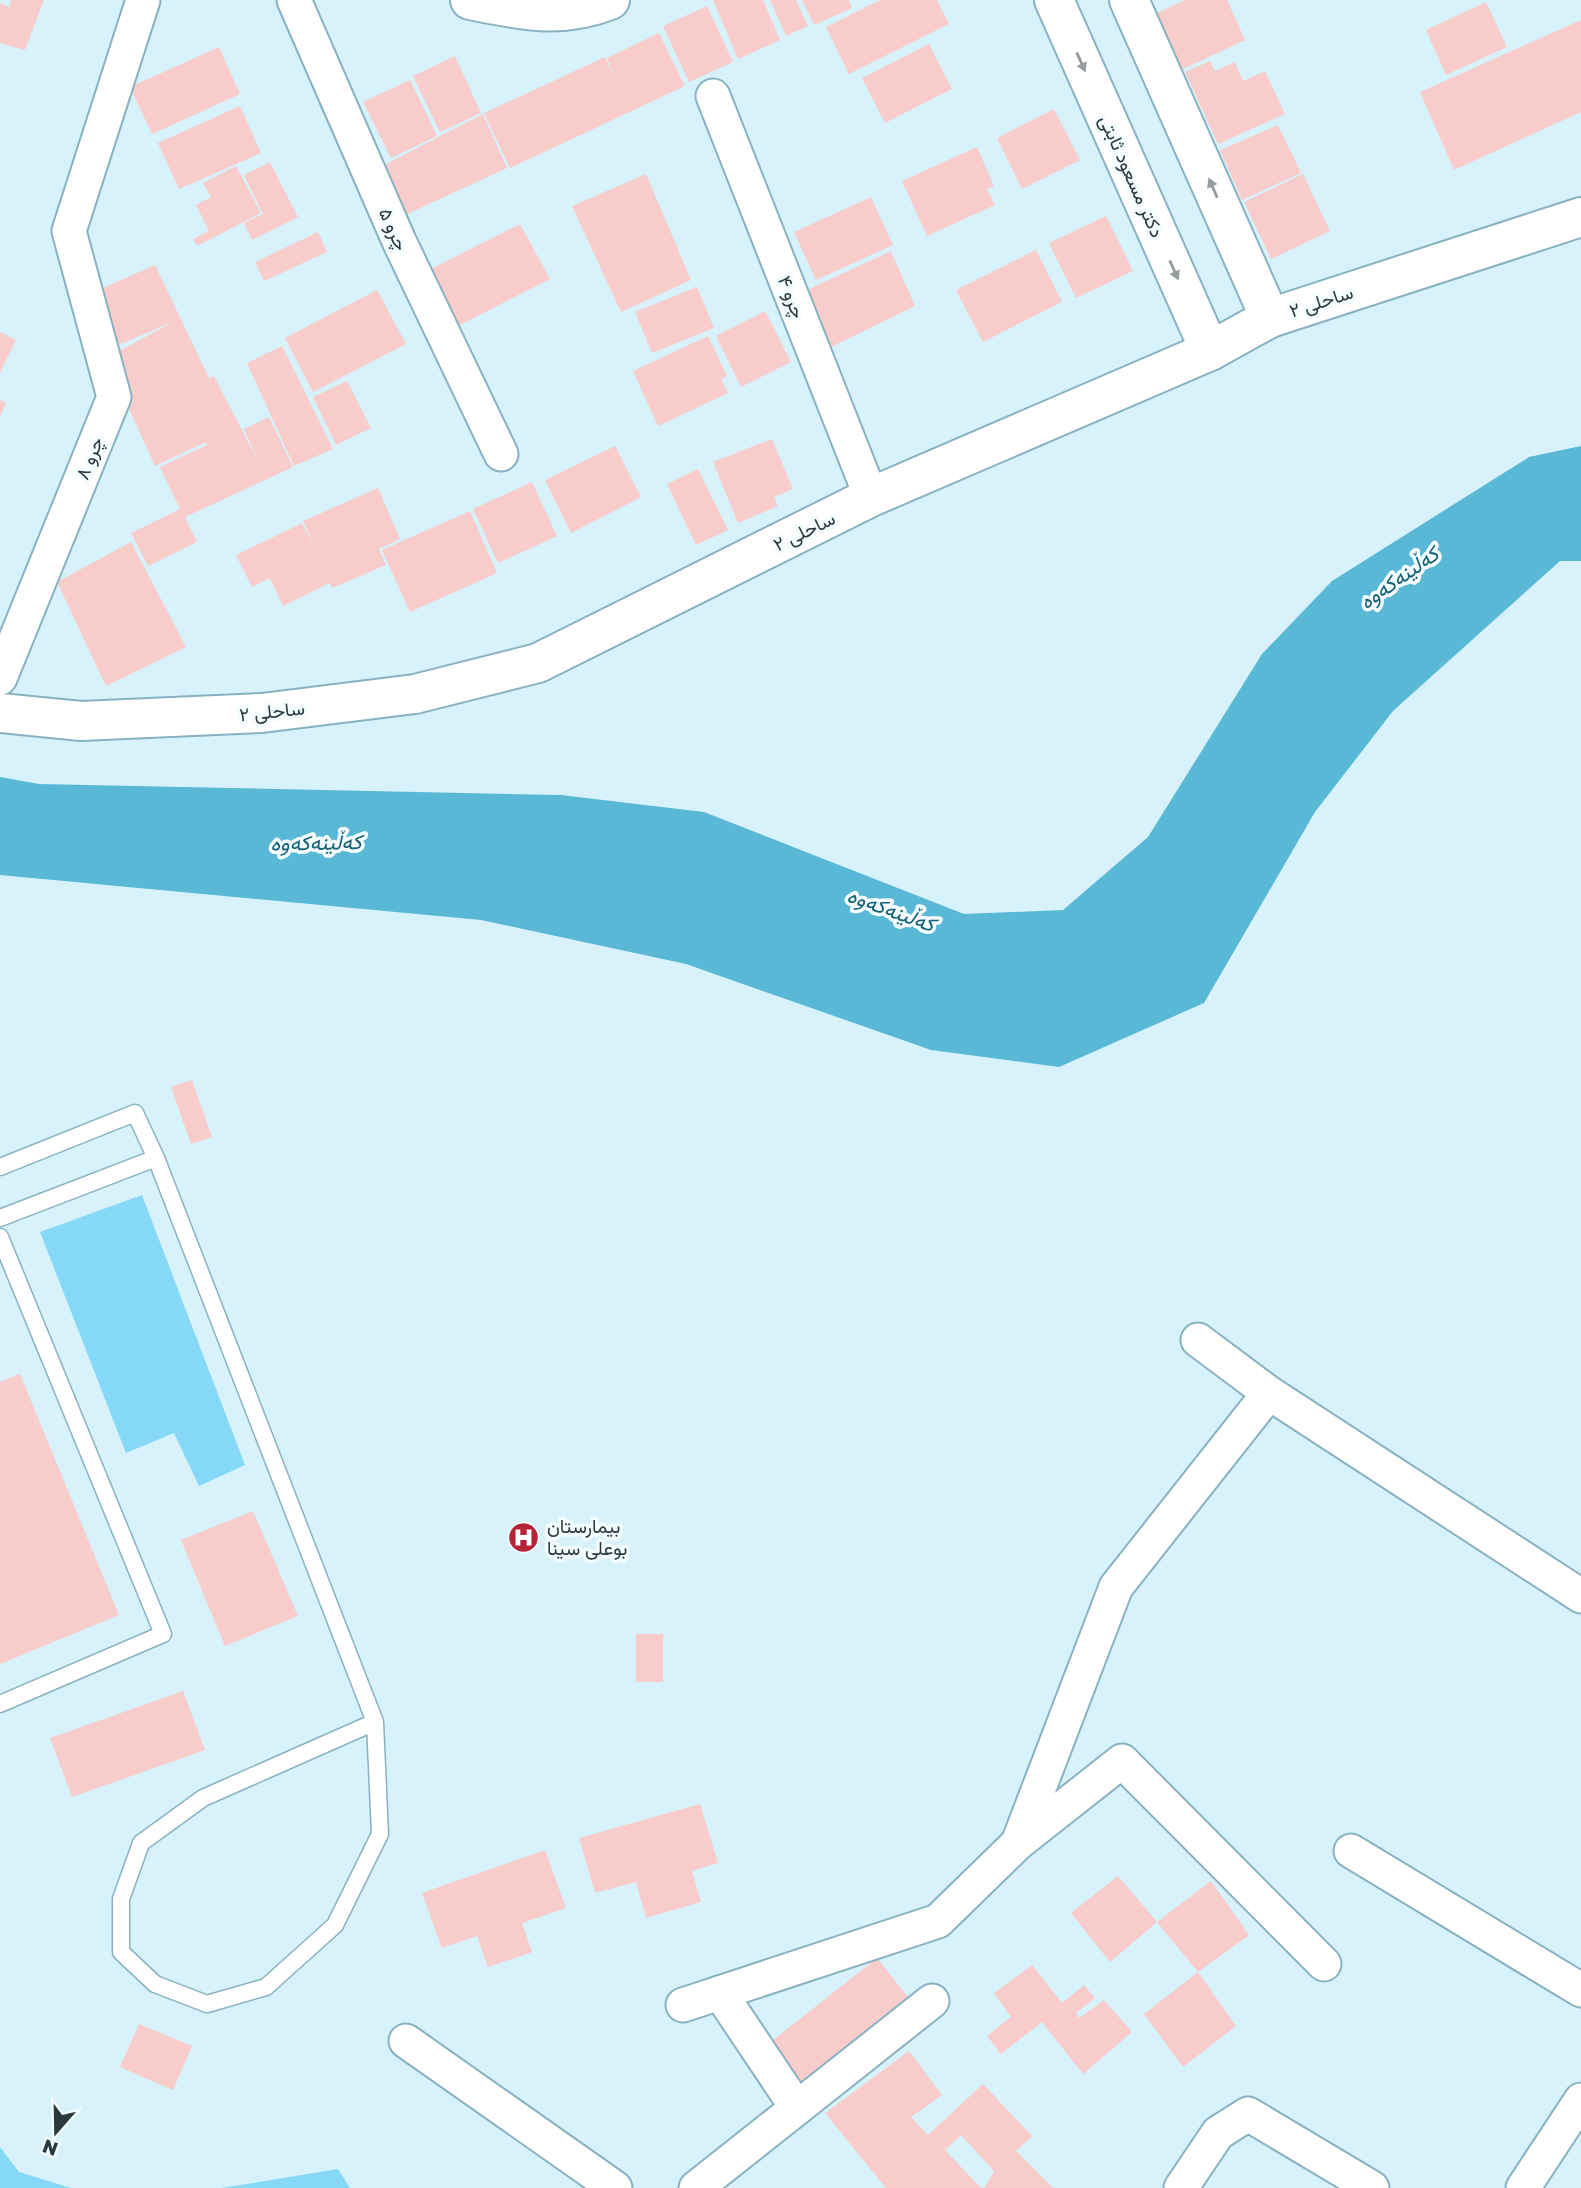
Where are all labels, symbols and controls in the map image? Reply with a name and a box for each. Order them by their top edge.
one-way arrow [1076,52,1087,73]
street label: دکتر مسعود ثابتی [1094,111,1170,241]
one-way arrow [1207,178,1219,198]
street label: چرو ۵ [372,204,414,255]
one-way arrow [1168,260,1180,280]
street label: چرو ۴ [771,272,811,322]
street label: ساحلی ۲ [1286,279,1356,323]
street label: چرو ۸ [70,433,110,484]
street label: ساحلی ۲ [769,506,839,556]
water label: کەڵینەکەوە [1354,538,1447,615]
street label: ساحلی ۲ [238,696,306,726]
water label: کەڵینەکەوە [270,828,365,857]
water label: کەڵینەکەوە [844,881,942,939]
place label: بیمارستان بوعلی سینا [547,1514,627,1560]
hospital icon: بیمارستان بوعلی سینا [507,1520,541,1554]
north arrow [21,2097,91,2167]
text: N [39,2135,61,2162]

